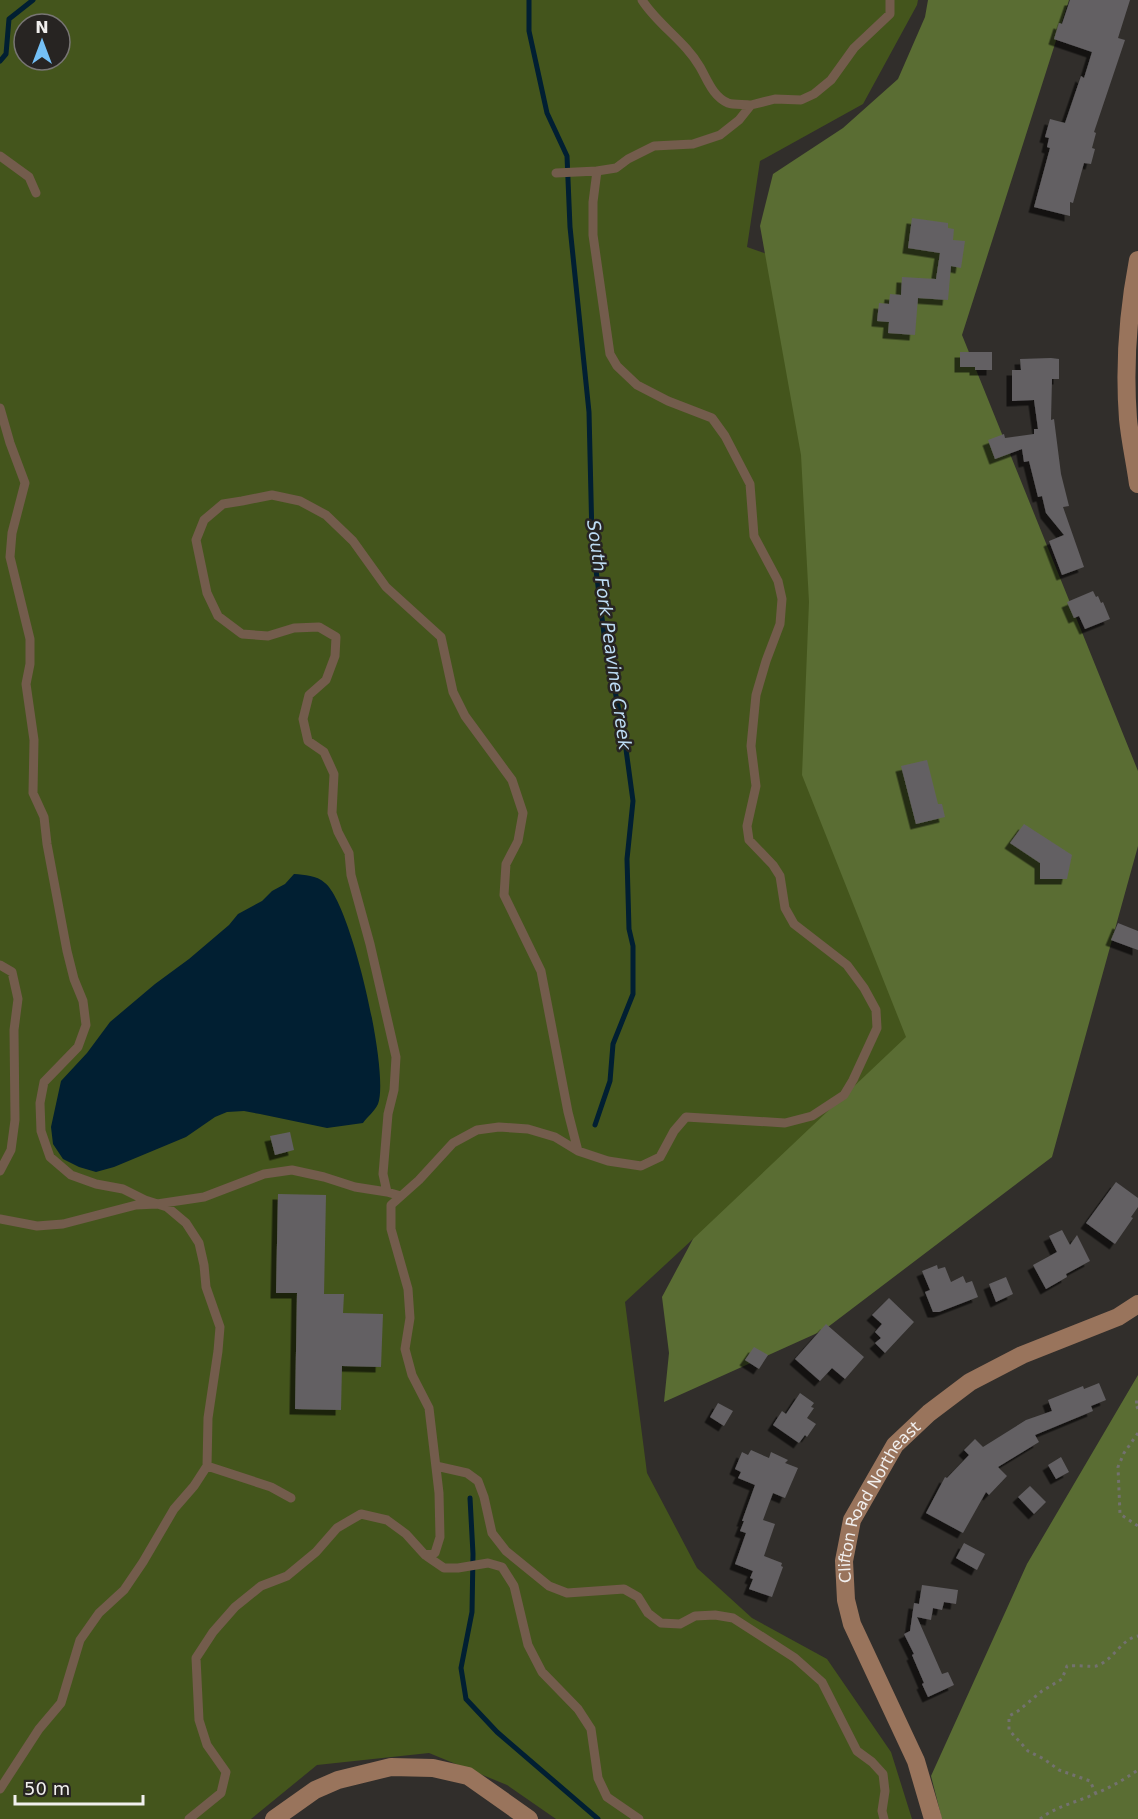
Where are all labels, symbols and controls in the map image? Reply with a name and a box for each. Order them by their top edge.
north arrow [12,12,72,72]
text: N [35,18,49,37]
water label: South Fork Peavine Creek [583,518,636,753]
street label: Clifton Road Northeast [835,1417,924,1583]
scale bar [15,1768,142,1806]
text: 50 m [24,1778,70,1799]

